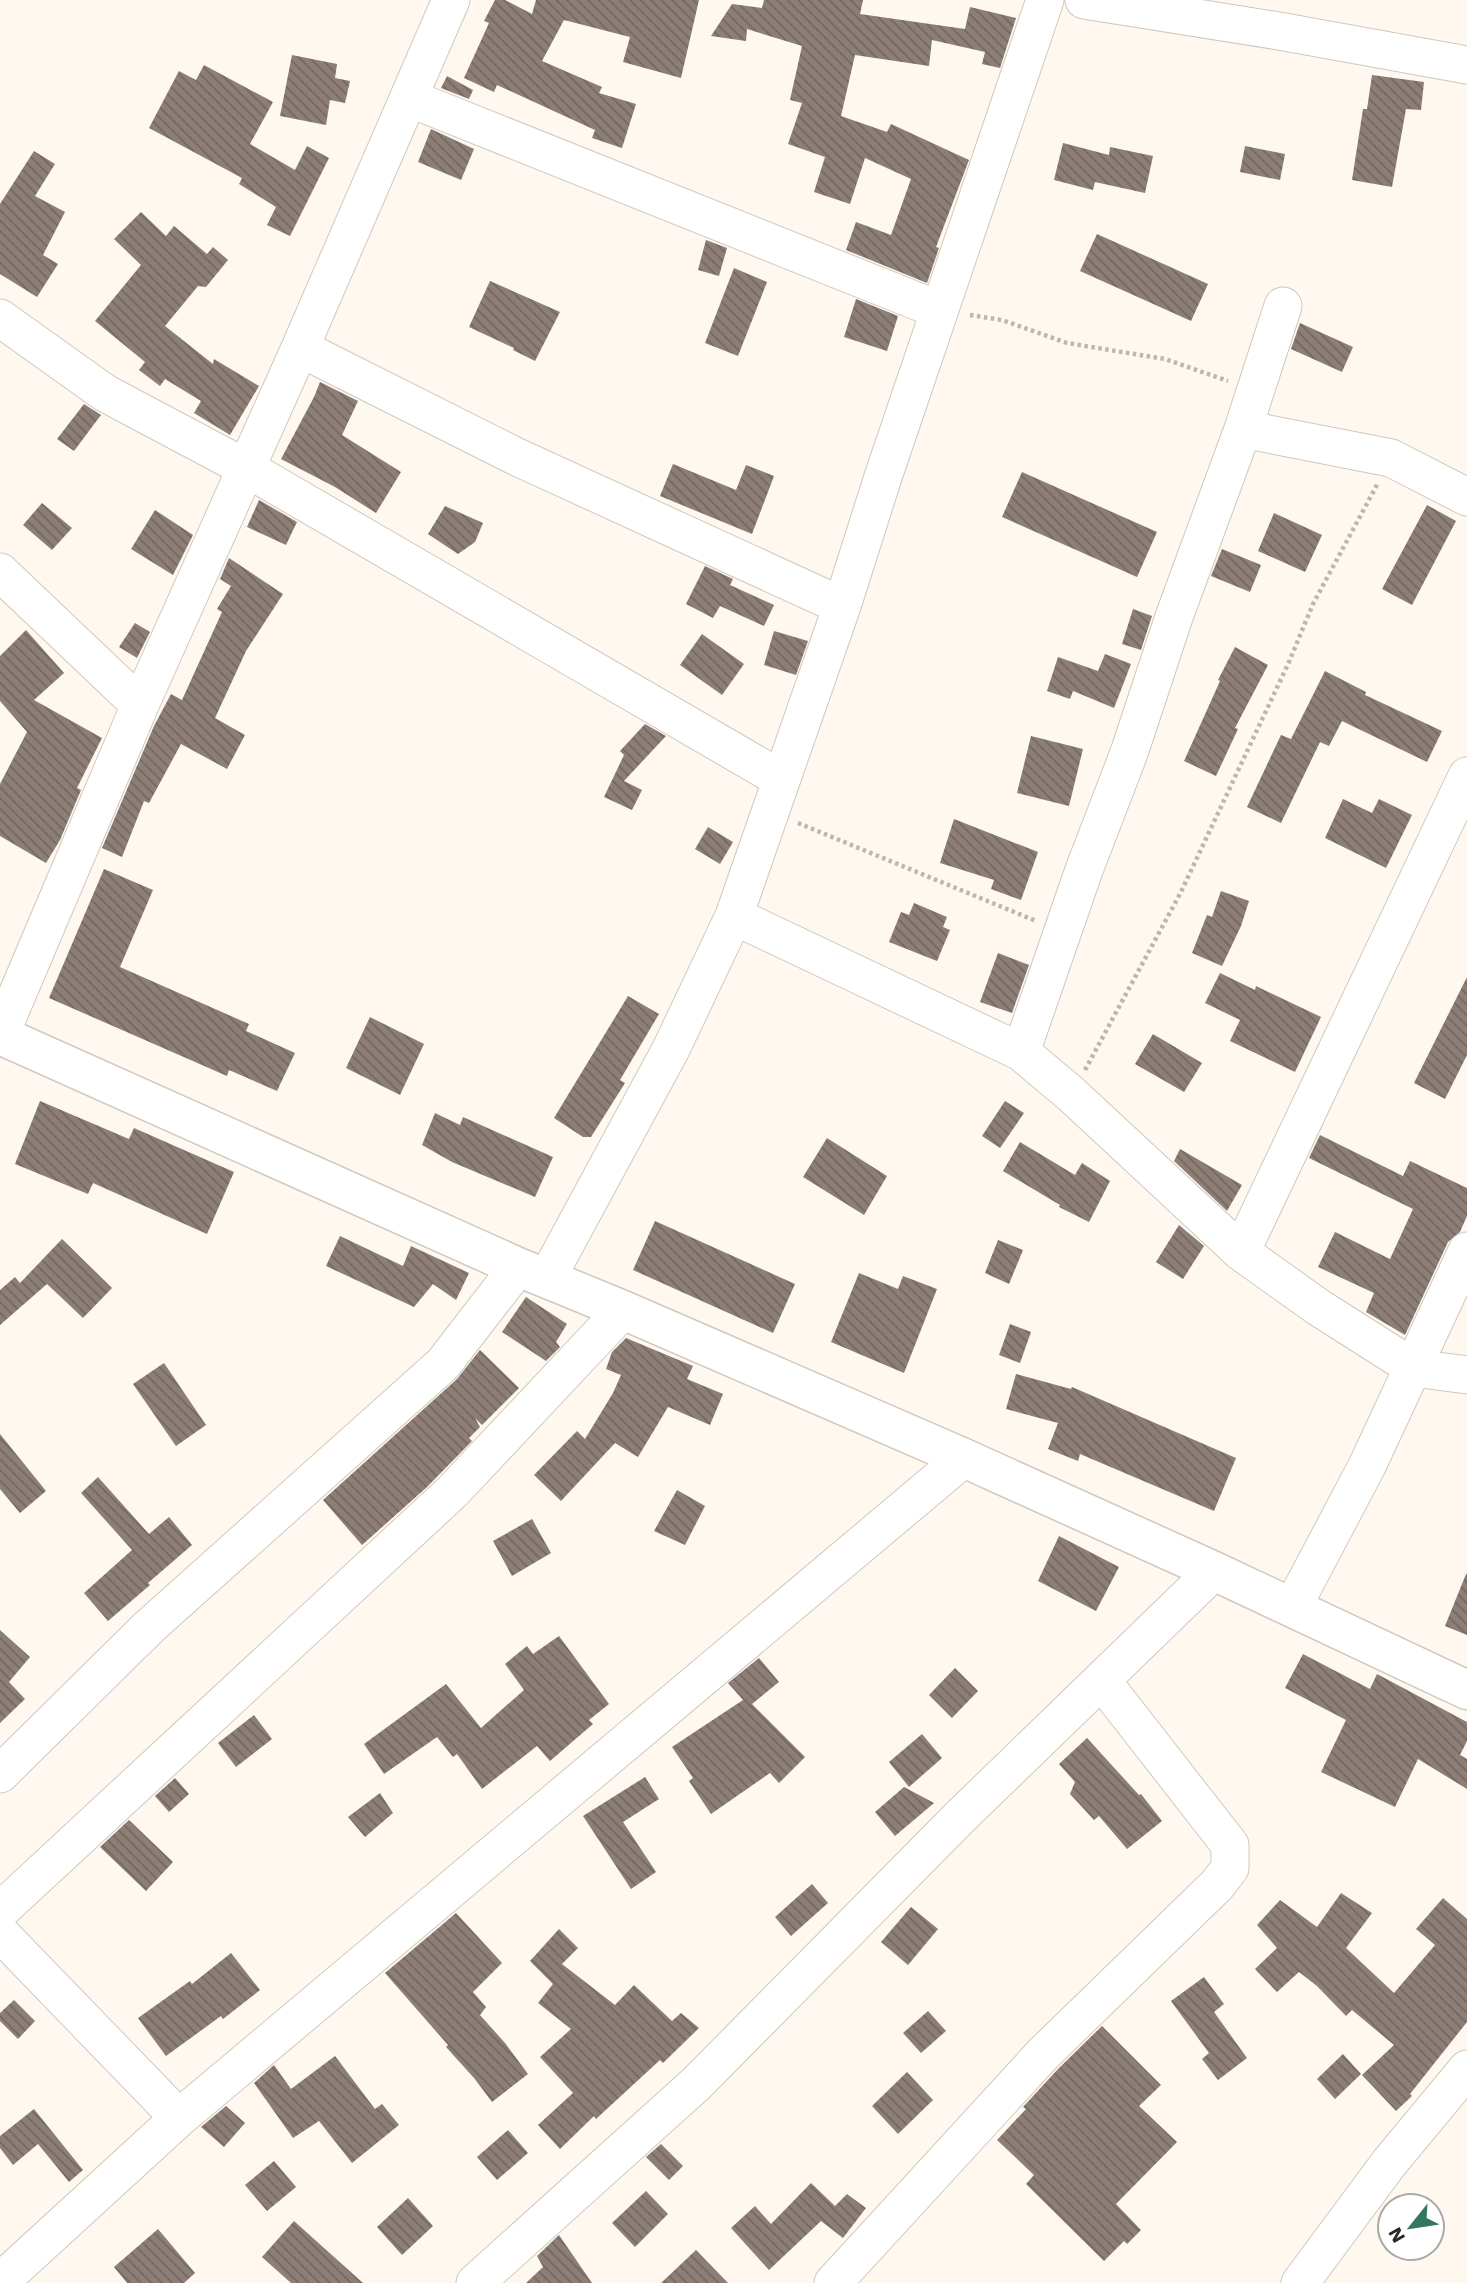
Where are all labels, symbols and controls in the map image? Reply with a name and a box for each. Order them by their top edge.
north arrow [1376,2192,1446,2262]
text: N [1383,2223,1410,2247]

